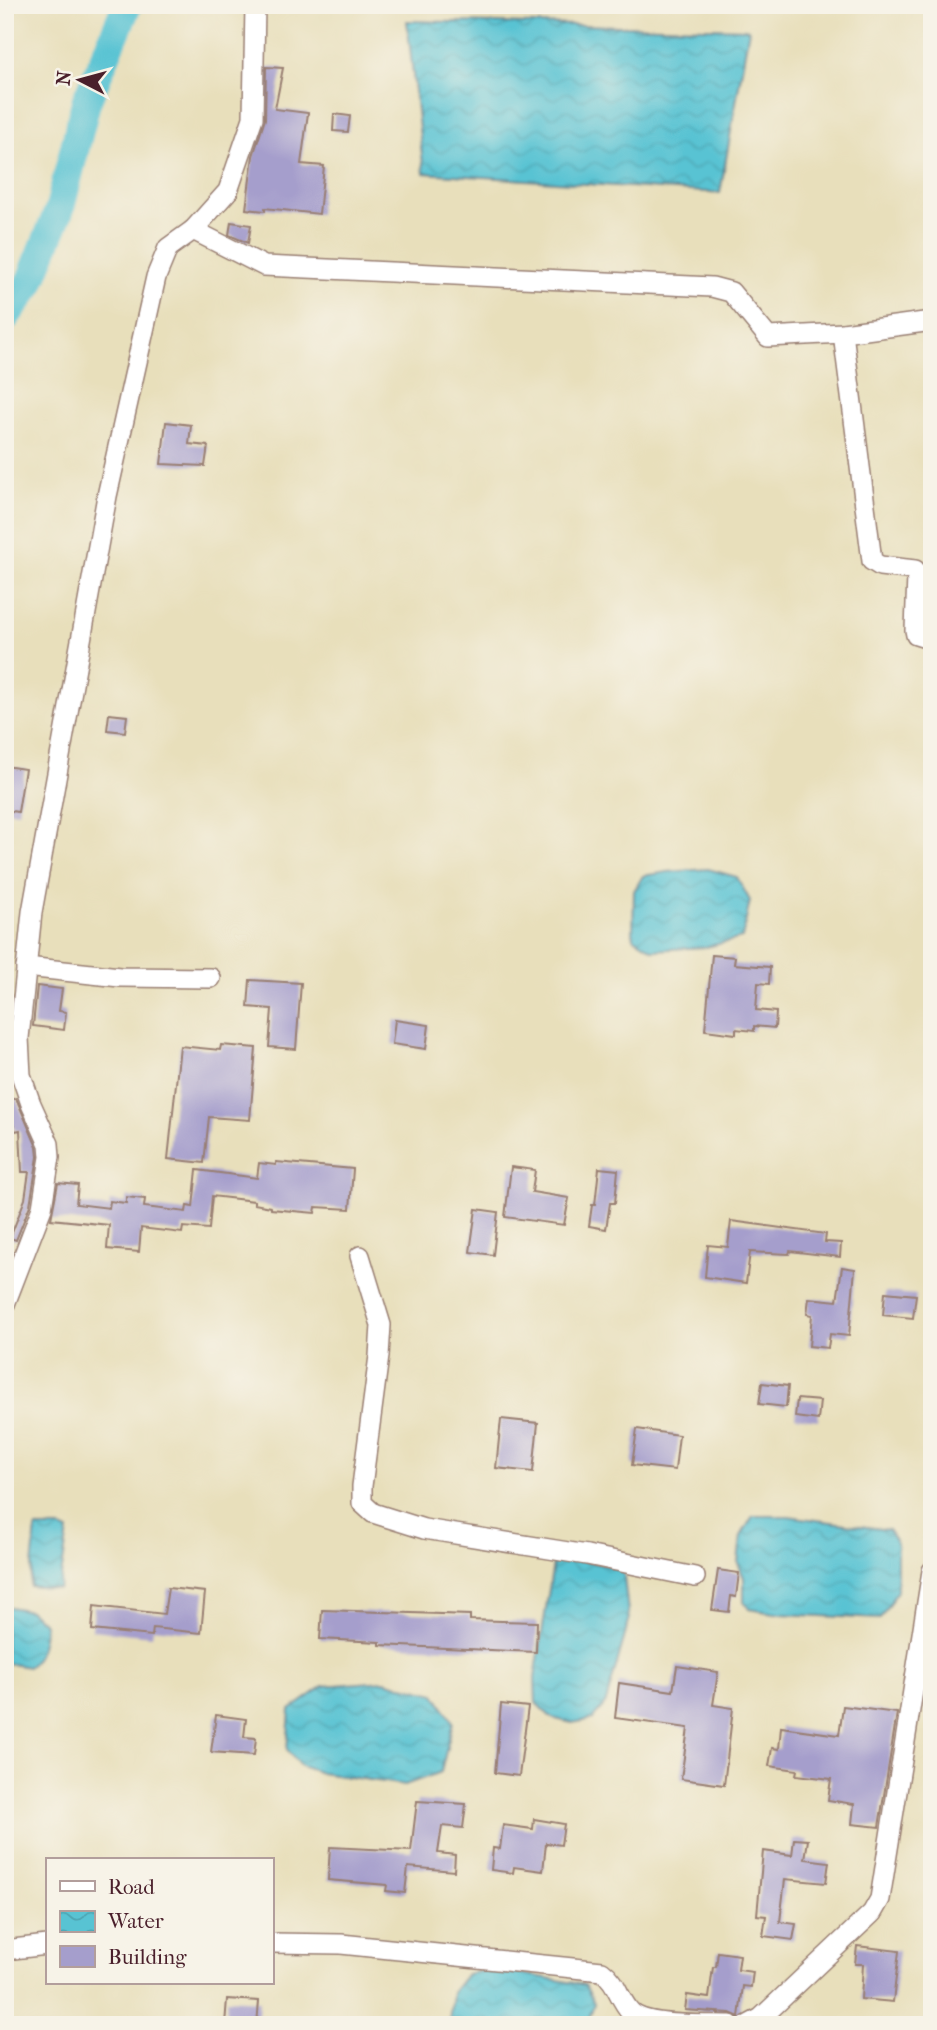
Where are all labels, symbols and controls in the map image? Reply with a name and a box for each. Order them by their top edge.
north arrow [46,46,116,116]
text: N [52,69,76,87]
legend [46,1858,273,1984]
text: Road [108,1875,155,1899]
text: Water [107,1909,164,1933]
text: Building [108,1945,187,1969]

